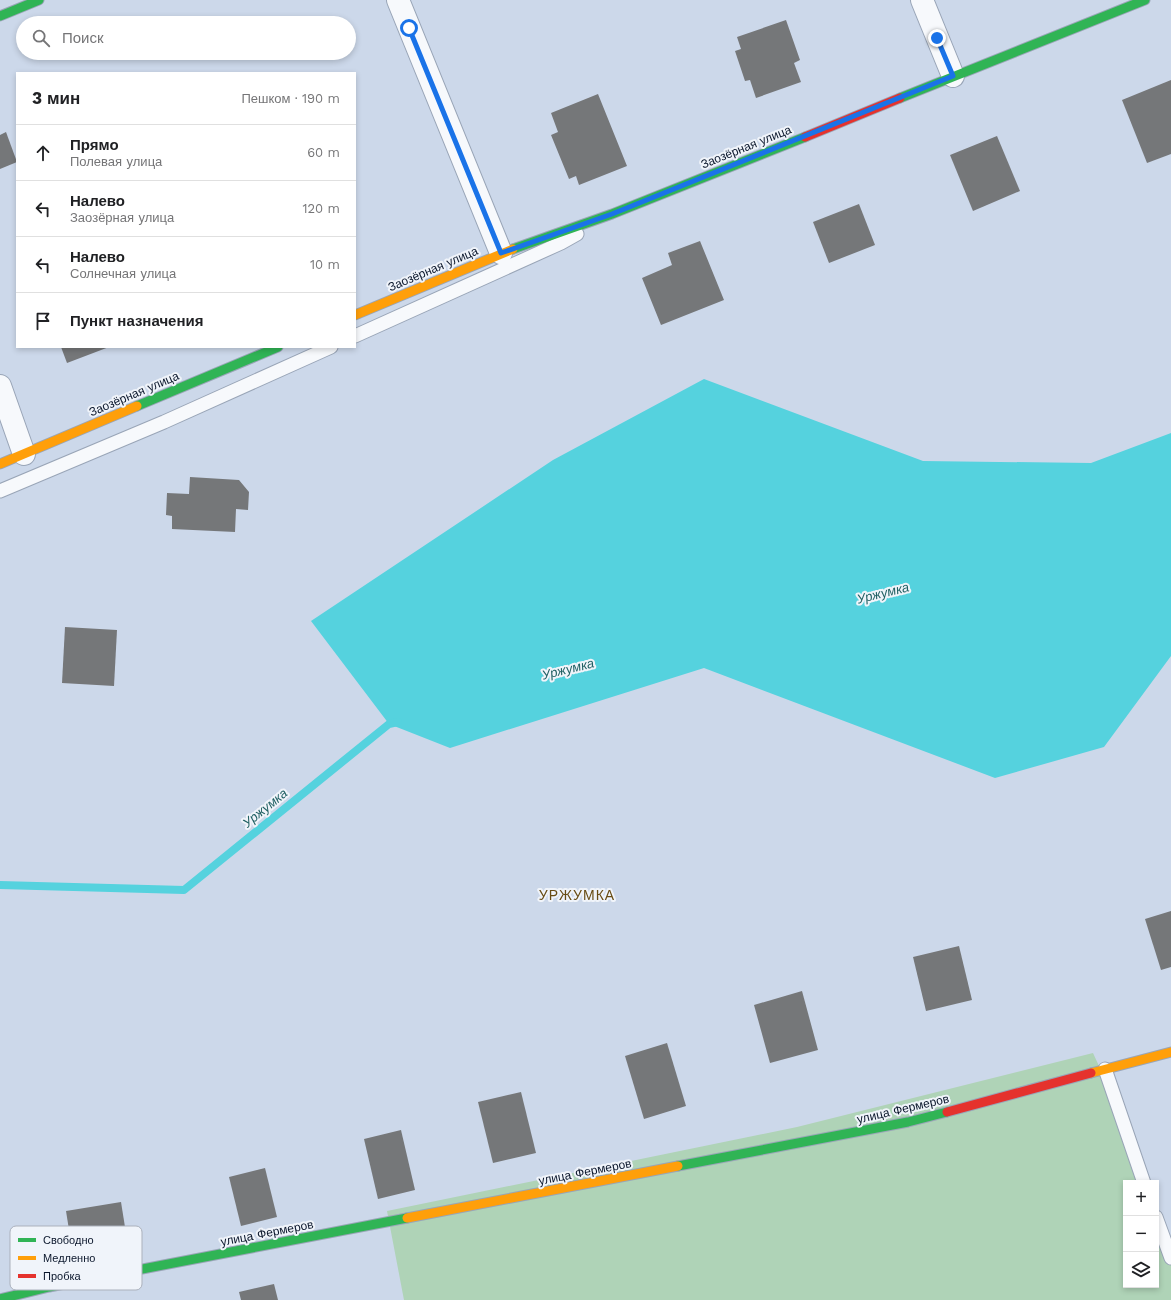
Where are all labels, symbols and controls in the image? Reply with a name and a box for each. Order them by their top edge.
search box [16,16,356,60]
route start [400,19,418,37]
icon: search [30,27,52,49]
text: Поиск [62,29,104,47]
route end [928,29,946,47]
text: 3 мин [32,88,80,108]
text: Пешком · 190 m [241,91,340,106]
street label: Заозёрная улица [699,122,794,172]
text: Прямо [70,136,119,154]
icon: ahead [32,142,54,164]
text: 60 m [307,145,340,160]
text: Полевая улица [70,154,162,169]
text: Налево [70,192,125,210]
icon: left [32,198,54,220]
text: 120 m [302,201,340,216]
text: Заозёрная улица [70,210,174,225]
street label: Заозёрная улица [386,244,480,294]
text: Налево [70,248,125,266]
icon: left [32,254,54,276]
text: 10 m [310,257,340,272]
text: Солнечная улица [70,266,176,281]
icon: arrive [32,310,54,332]
text: Пункт назначения [70,312,203,330]
street label: Заозёрная улица [87,369,181,419]
water label: Уржумка [854,579,911,607]
water label: Уржумка [539,655,596,683]
water label: Уржумка [239,785,290,831]
district label: УРЖУМКА [539,887,615,903]
street label: улица Фермеров [856,1092,950,1126]
street label: улица Фермеров [537,1156,633,1188]
map controls [1123,1180,1159,1288]
button: + [1123,1180,1159,1216]
button: − [1123,1216,1159,1252]
street label: улица Фермеров [219,1217,315,1249]
legend [10,1226,142,1290]
text: Свободно [43,1234,94,1247]
text: Медленно [43,1252,95,1265]
button: layers [1123,1252,1159,1288]
text: Пробка [43,1270,81,1283]

